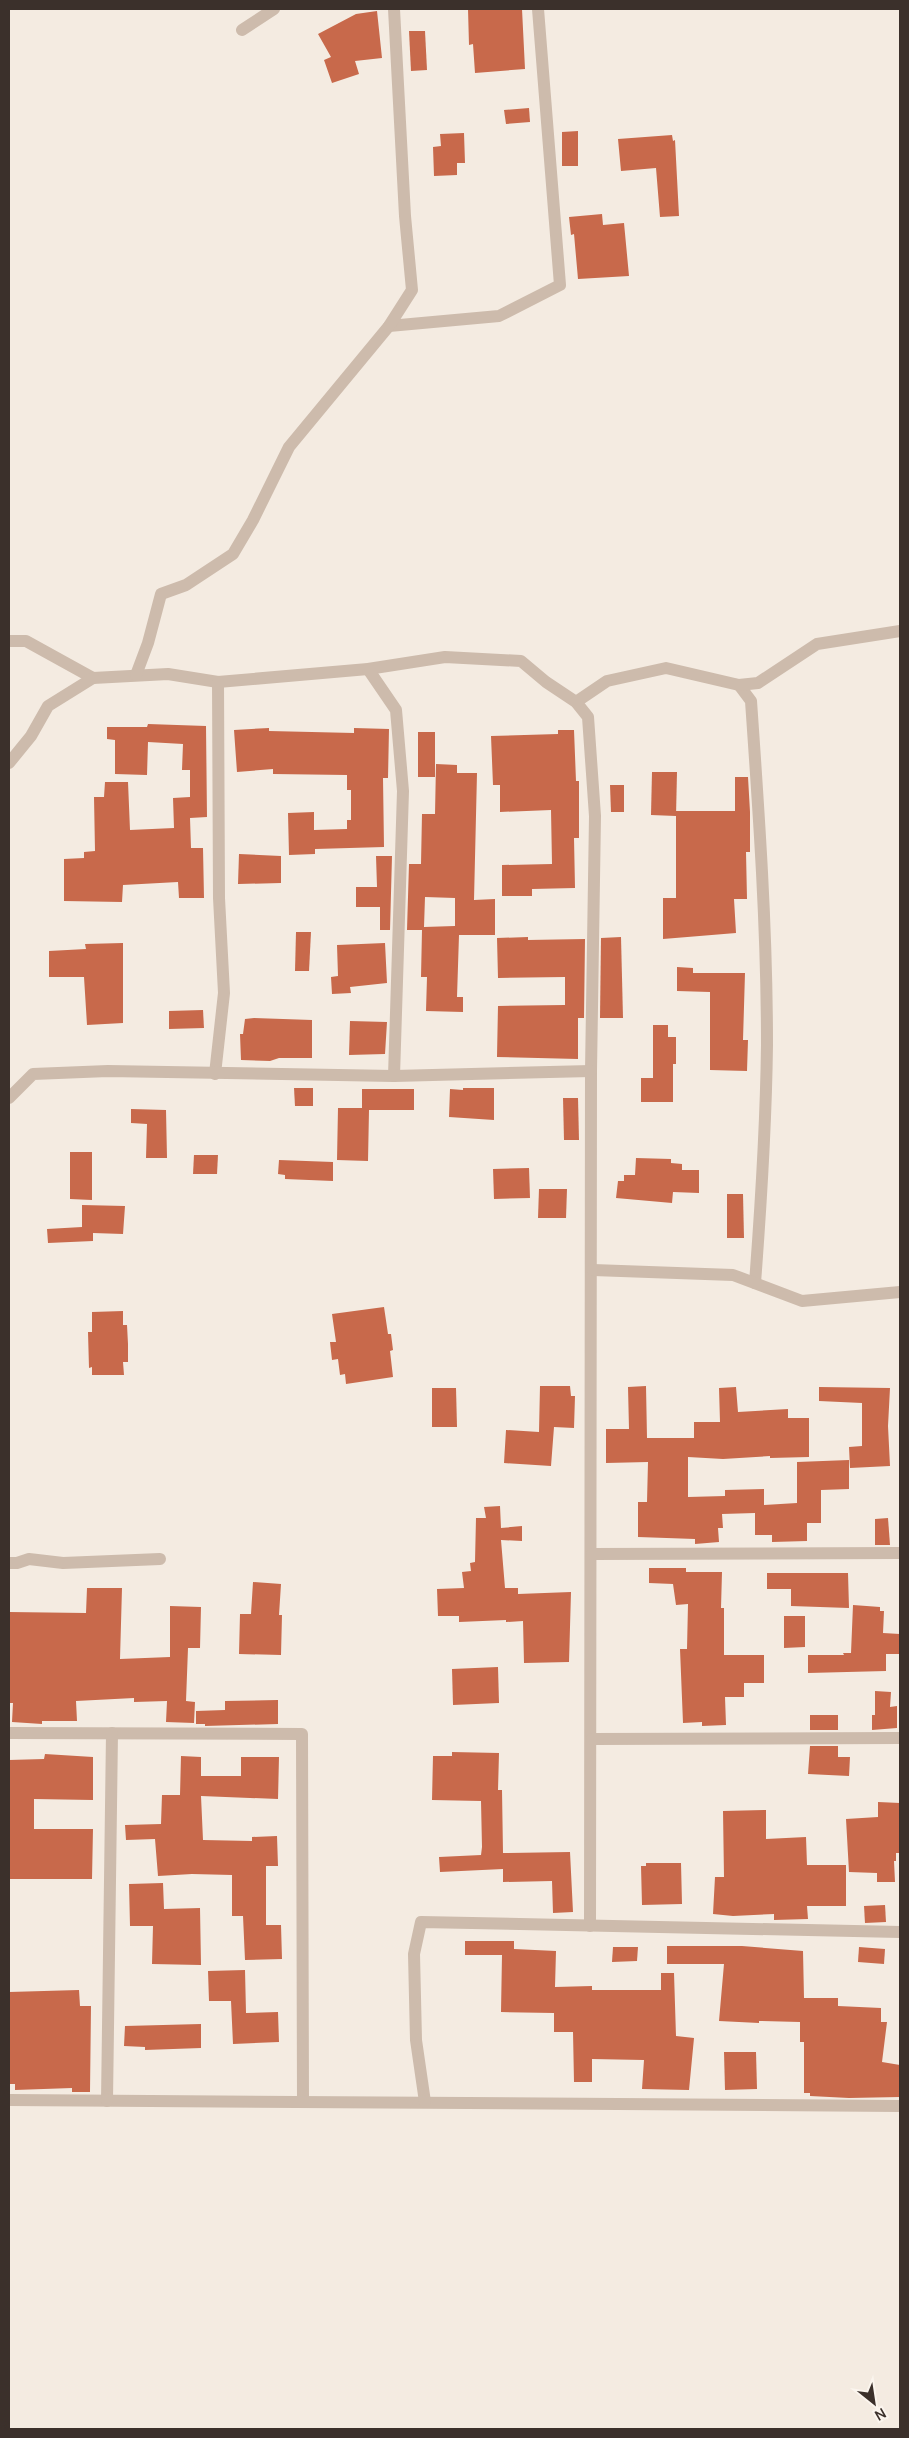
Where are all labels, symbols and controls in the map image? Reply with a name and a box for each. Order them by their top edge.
north arrow [849,2378,899,2428]
text: N [872,2404,890,2425]

